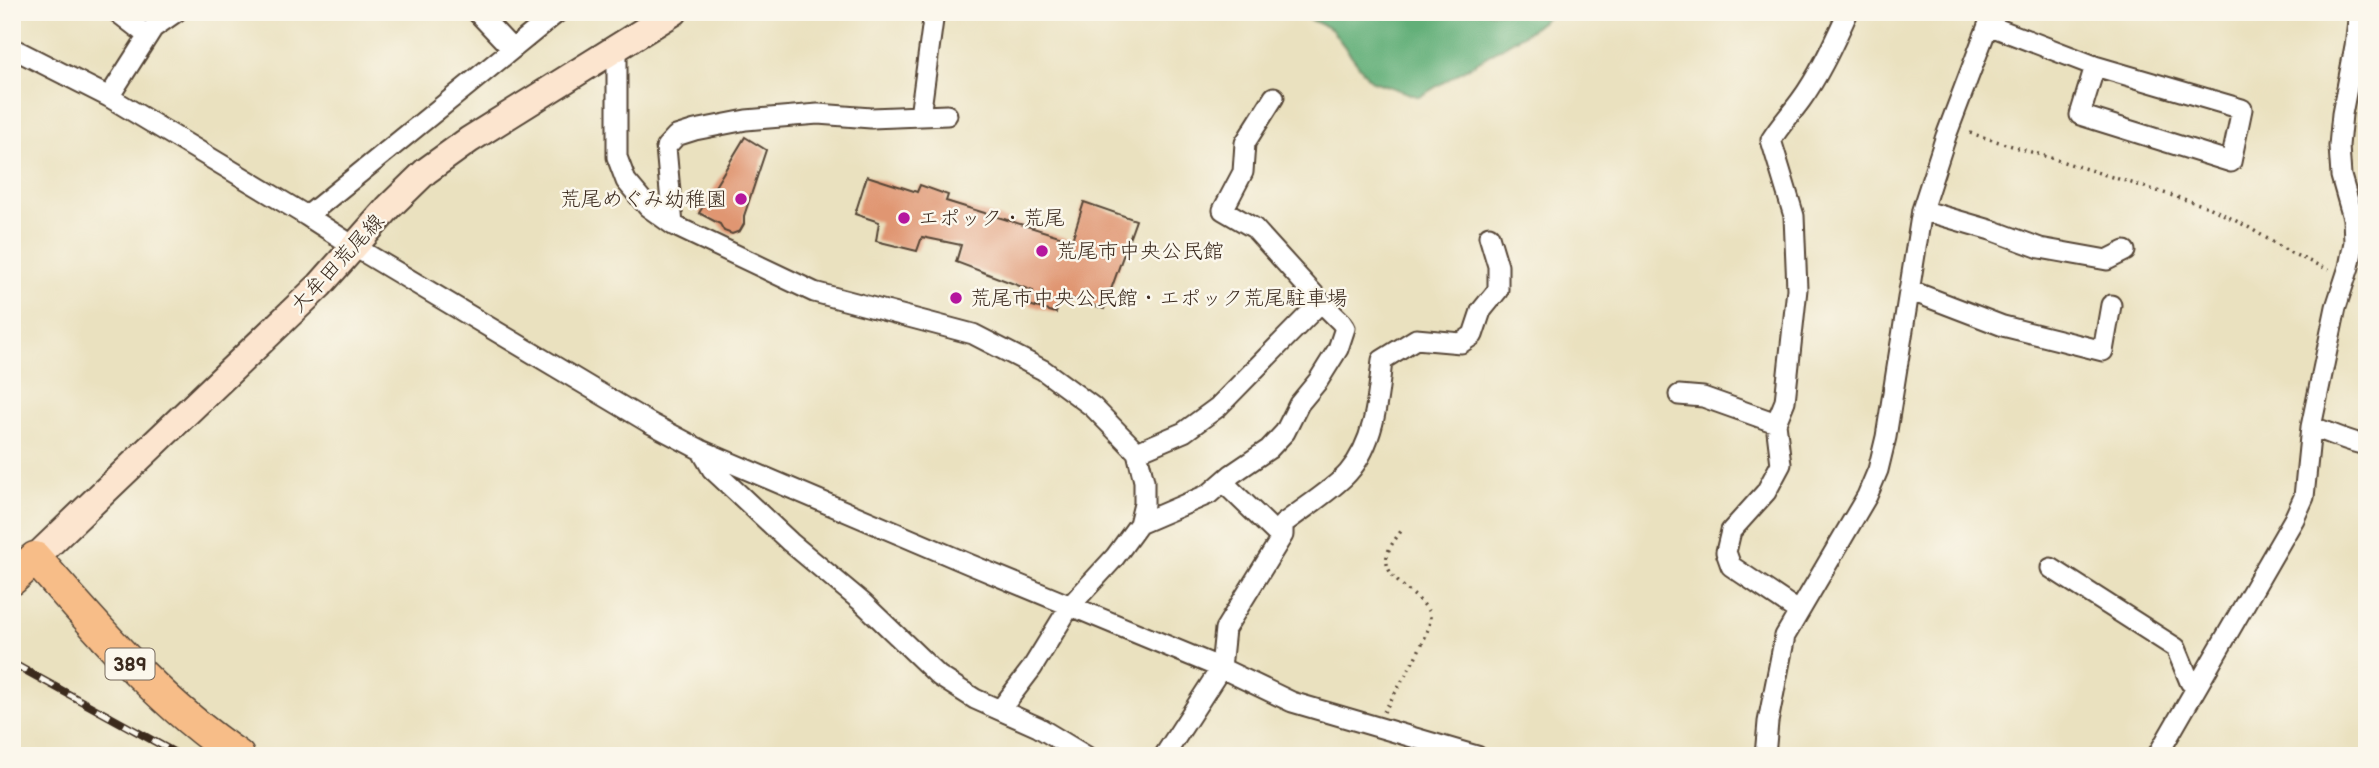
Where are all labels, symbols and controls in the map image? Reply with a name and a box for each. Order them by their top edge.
place label: 荒尾めぐみ幼稚園 [560,187,727,212]
marker: 荒尾めぐみ幼稚園 [733,191,749,207]
place label: エポック・荒尾 [918,206,1065,231]
street label: 大牟田荒尾線 [285,209,389,318]
marker: エポック・荒尾 [896,210,912,226]
place label: 荒尾市中央公民館 [1056,239,1224,264]
marker: 荒尾市中央公民館 [1034,243,1050,259]
place label: 荒尾市中央公民館・エポック荒尾駐車場 [970,286,1348,311]
marker: 荒尾市中央公民館・エポック荒尾駐車場 [948,290,964,306]
road number: 389 [106,649,154,680]

